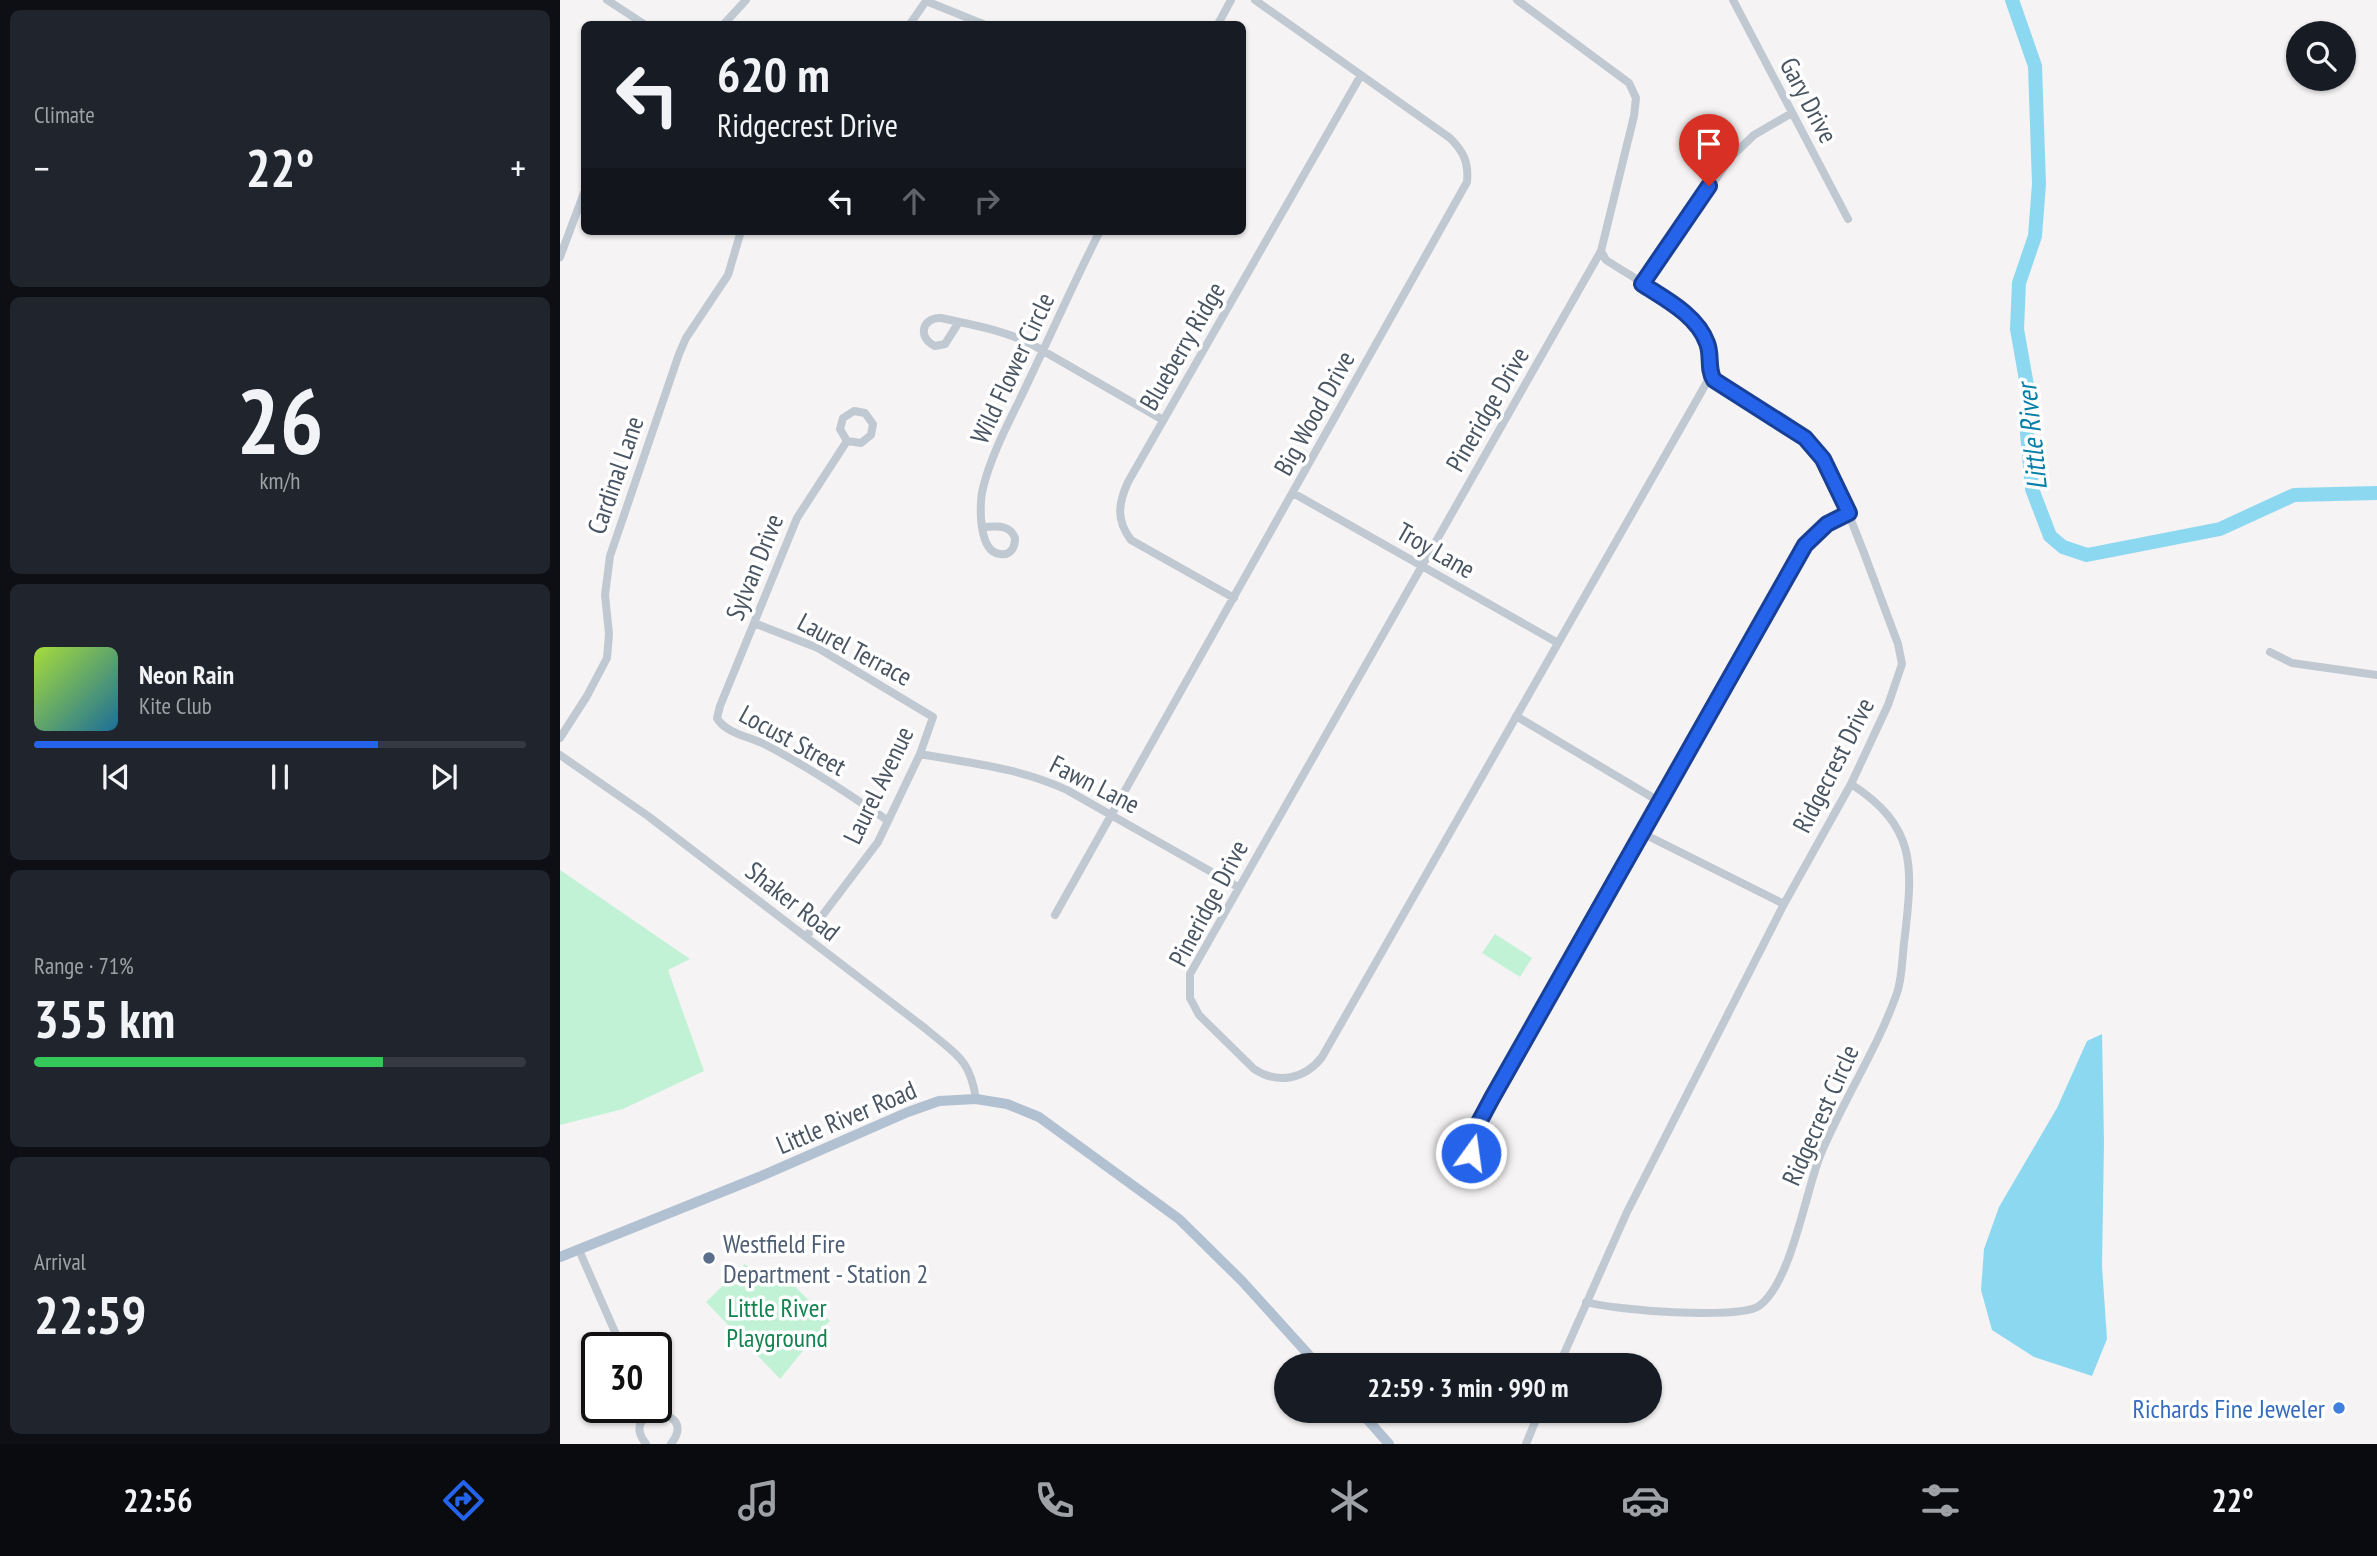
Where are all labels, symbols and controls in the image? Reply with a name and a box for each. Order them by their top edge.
map controls [2286,21,2356,91]
button: search [2286,21,2356,91]
text: 620 m [717,42,830,106]
icon: left [602,49,693,140]
street label: Gary Drive [1773,52,1845,148]
text: Climate [34,100,95,129]
text: Ridgecrest Drive [717,104,898,146]
pin [1679,114,1739,186]
icon: arrive [1690,125,1728,163]
text: 22° [246,134,314,201]
text: − [34,143,50,192]
text: + [510,143,526,192]
icon: left [822,182,860,220]
icon: ahead [895,182,933,220]
icon: right [968,182,1006,220]
street label: Blueberry Ridge [1132,276,1232,416]
street label: Wild Flower Circle [963,287,1061,449]
street label: Pineridge Drive [1438,341,1536,477]
street label: Big Wood Drive [1266,345,1362,481]
text: 26 [237,361,324,479]
water label: Little River [2007,378,2055,492]
street label: Cardinal Lane [579,412,651,538]
text: km/h [260,466,300,495]
street label: Sylvan Drive [718,509,790,625]
street label: Troy Lane [1391,514,1481,586]
street label: Laurel Terrace [792,605,918,693]
text: Neon Rain [139,658,234,691]
text: Kite Club [139,691,212,720]
street label: Ridgecrest Drive [1785,692,1881,838]
street label: Locust Street [734,697,852,783]
street label: Laurel Avenue [835,721,921,849]
street label: Fawn Lane [1045,747,1145,821]
icon: previous [97,758,135,796]
icon: pause [261,758,299,796]
icon: next [425,758,463,796]
street label: Pineridge Drive [1161,834,1255,972]
street label: Shaker Road [739,854,847,948]
text: Range · 71% [34,951,134,980]
text: 355 km [34,985,175,1052]
street label: Ridgecrest Circle [1774,1040,1866,1190]
street label: Little River Road [771,1073,921,1161]
position arrow [1434,1116,1508,1190]
place label: Westfield Fire Department - Station 2 [723,1227,928,1290]
text: Arrival [34,1247,86,1276]
marker: Westfield Fire Department - Station 2 [701,1250,717,1266]
text: 22:59 [34,1281,146,1348]
park label: Little River Playground [726,1291,828,1354]
speed limit sign: 30 [581,1332,672,1423]
text: 22:59 · 3 min · 990 m [1368,1371,1568,1404]
place label: Richards Fine Jeweler [2132,1392,2325,1425]
marker: Richards Fine Jeweler [2331,1400,2347,1416]
icon: directions [439,1476,488,1525]
icon: music [734,1476,783,1525]
icon: phone [1030,1476,1079,1525]
icon: climate [1325,1476,1374,1525]
icon: car [1621,1476,1670,1525]
icon: filters [1916,1476,1965,1525]
text: 22:56 [123,1479,192,1521]
text: 22° [2212,1479,2254,1521]

